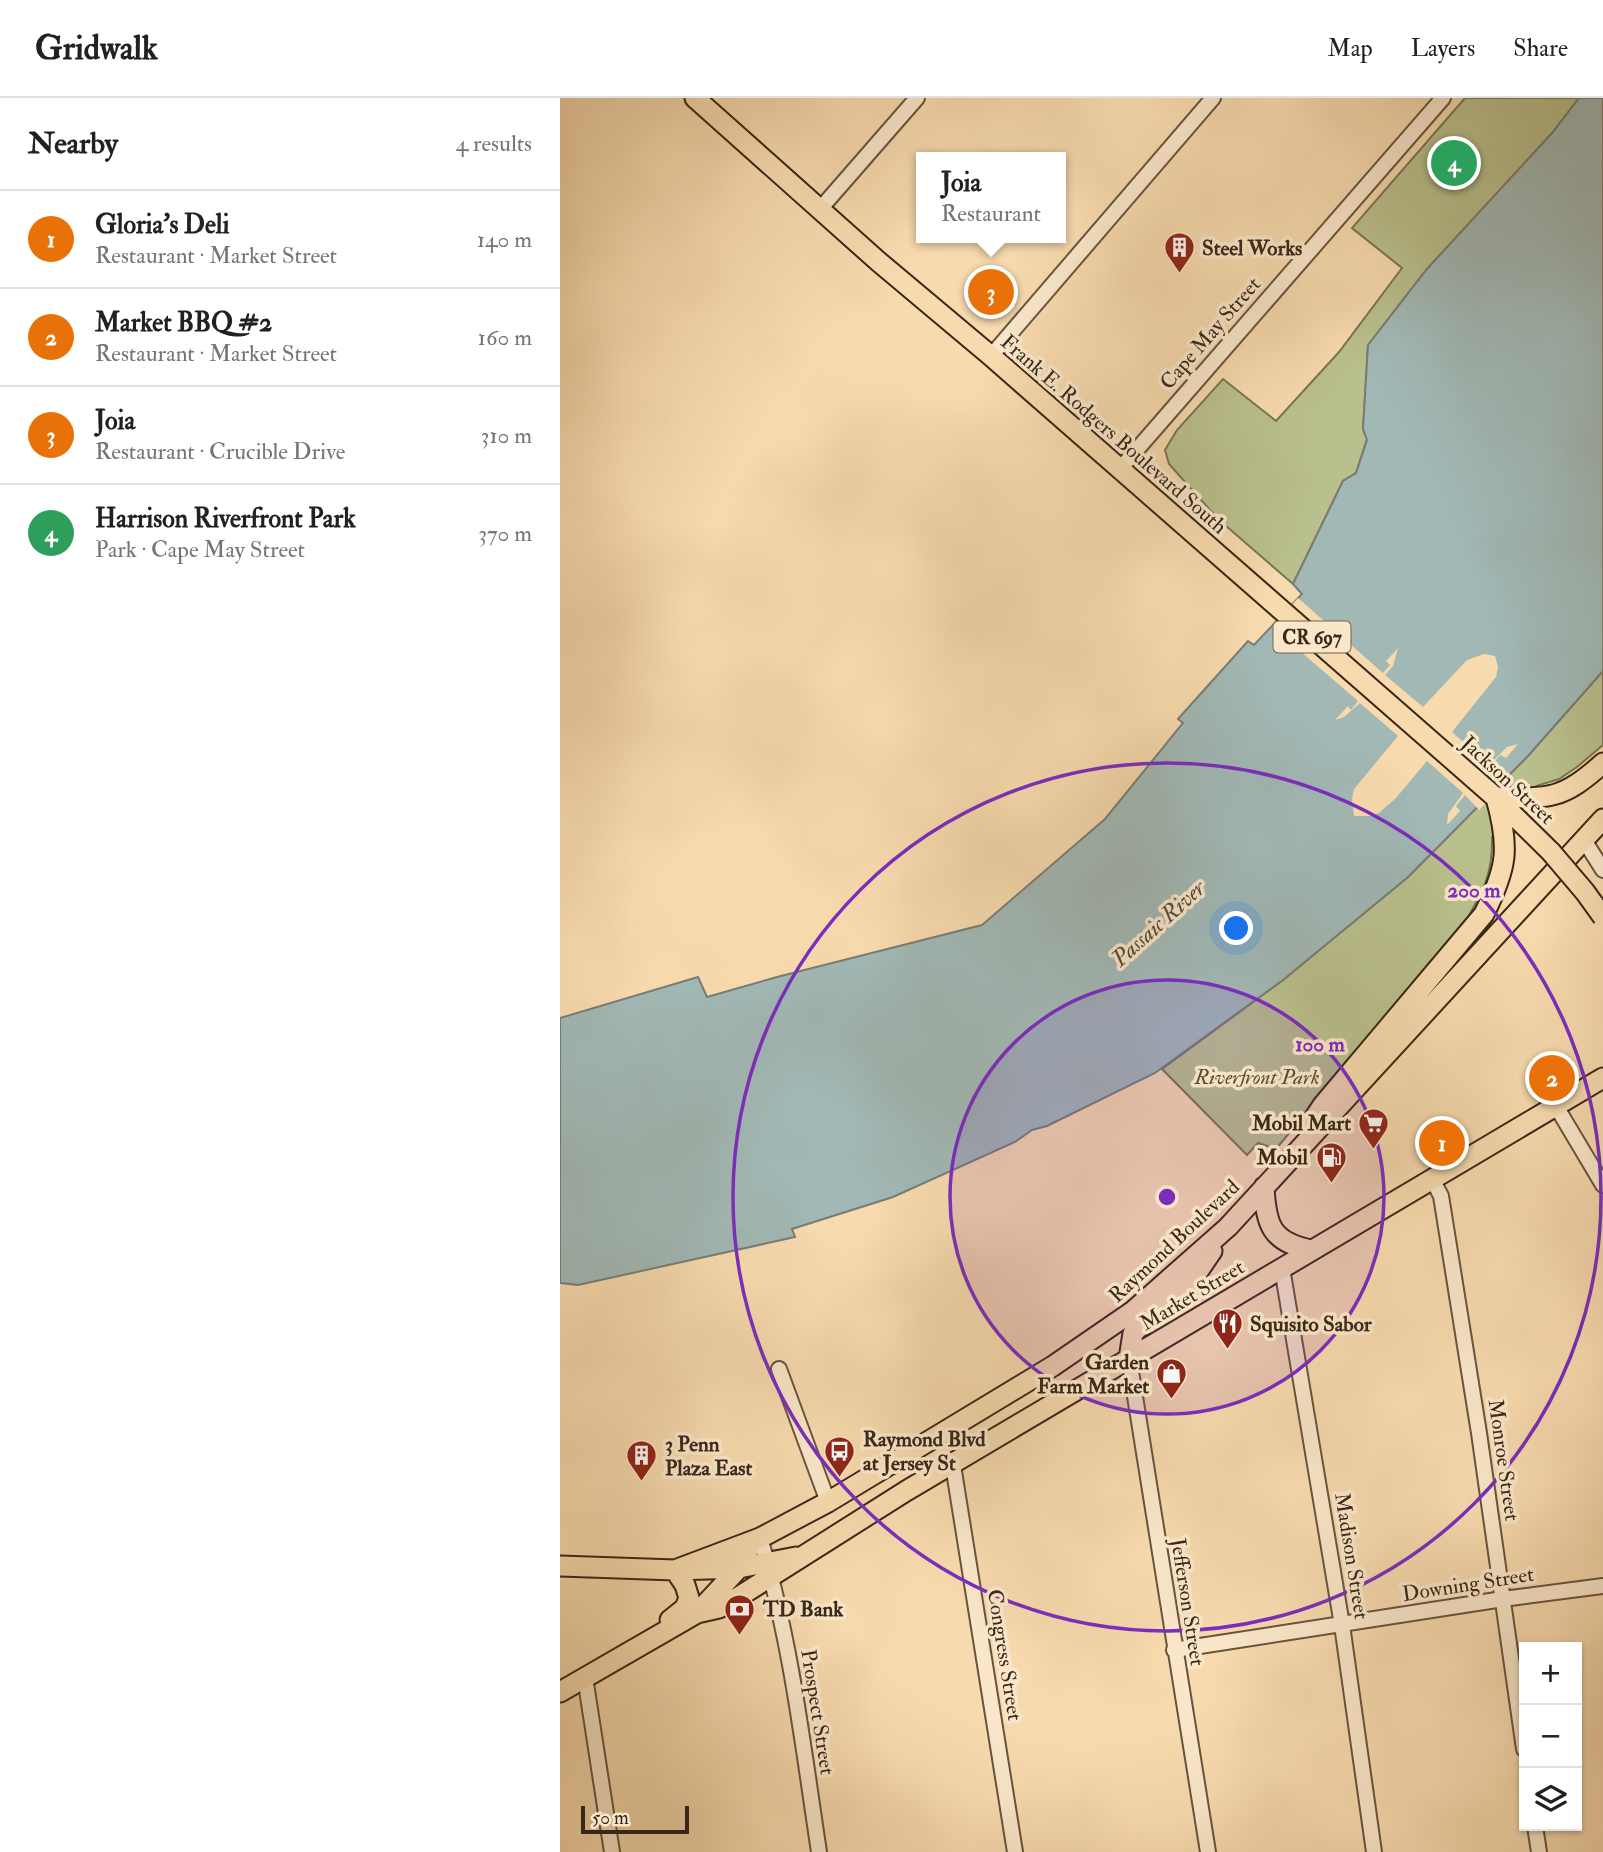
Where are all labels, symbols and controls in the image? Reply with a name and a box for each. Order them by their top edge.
text: Gridwalk [35,28,158,69]
text: Map [1328,33,1373,64]
text: Layers [1411,33,1475,64]
text: Share [1513,33,1568,64]
text: Nearby [28,125,118,162]
text: 4 results [456,129,532,158]
pin: 4 [1431,137,1477,189]
popup [916,152,1066,243]
text: Joia [941,167,981,199]
text: Restaurant [941,199,1041,228]
text: Gloria's Deli [95,209,229,241]
text: 1 [47,225,55,254]
text: 140 m [477,225,532,254]
building icon: Steel Works [1162,231,1196,275]
place label: Steel Works [1202,235,1302,262]
text: Restaurant · Market Street [95,241,337,270]
pin: 3 [968,266,1014,318]
street label: Cape May Street [1154,271,1267,395]
text: Market BBQ #2 [95,307,272,339]
text: 2 [45,323,57,352]
text: 160 m [478,323,532,352]
street label: Frank E. Rodgers Boulevard South [995,329,1232,540]
text: Restaurant · Market Street [95,339,337,368]
text: Joia [95,405,135,437]
text: 3 [47,421,55,450]
text: 310 m [481,421,532,450]
text: Restaurant · Crucible Drive [95,437,345,466]
text: Harrison Riverfront Park [95,503,356,535]
text: 4 [45,519,57,548]
text: 370 m [478,519,532,548]
text: Park · Cape May Street [95,535,305,564]
road number: CR 697 [1274,622,1350,652]
street label: Jackson Street [1454,730,1560,831]
water label: Passaic River [1105,873,1212,974]
text: 200 m [1448,877,1501,904]
your location [1219,911,1253,945]
text: 100 m [1295,1031,1346,1058]
pin: 2 [1529,1052,1575,1104]
park label: Riverfront Park [1193,1064,1320,1091]
supermarket icon: Mobil Mart [1357,1106,1391,1150]
place label: Mobil Mart [1251,1110,1351,1137]
pin: 1 [1419,1117,1465,1169]
fuel station icon: Mobil [1314,1140,1348,1184]
place label: Mobil [1256,1144,1309,1171]
street label: Raymond Boulevard [1103,1173,1246,1309]
centre of rings [1155,1185,1179,1209]
street label: Market Street [1135,1254,1249,1337]
restaurant icon: Squisito Sabor [1210,1307,1244,1351]
place label: Squisito Sabor [1250,1311,1373,1338]
place label: Garden Farm Market [1037,1349,1149,1400]
shop icon: Garden Farm Market [1155,1357,1189,1401]
street label: Monroe Street [1482,1398,1525,1523]
place label: Raymond Blvd at Jersey St [863,1426,986,1477]
place label: 3 Penn Plaza East [665,1431,752,1482]
bus stop icon: Raymond Blvd at Jersey St [823,1434,857,1478]
building icon: 3 Penn Plaza East [625,1439,659,1483]
street label: Madison Street [1328,1491,1375,1622]
street label: Jefferson Street [1164,1535,1211,1668]
street label: Downing Street [1400,1561,1536,1608]
street label: Congress Street [981,1587,1028,1723]
bank icon: TD Bank [723,1592,757,1636]
place label: TD Bank [762,1596,844,1623]
map controls [1519,1642,1582,1831]
button: + [1519,1642,1582,1705]
street label: Prospect Street [794,1647,841,1777]
button: − [1519,1705,1582,1768]
button: layers [1519,1768,1582,1831]
scale bar [581,1803,690,1835]
text: 50 m [592,1806,629,1830]

